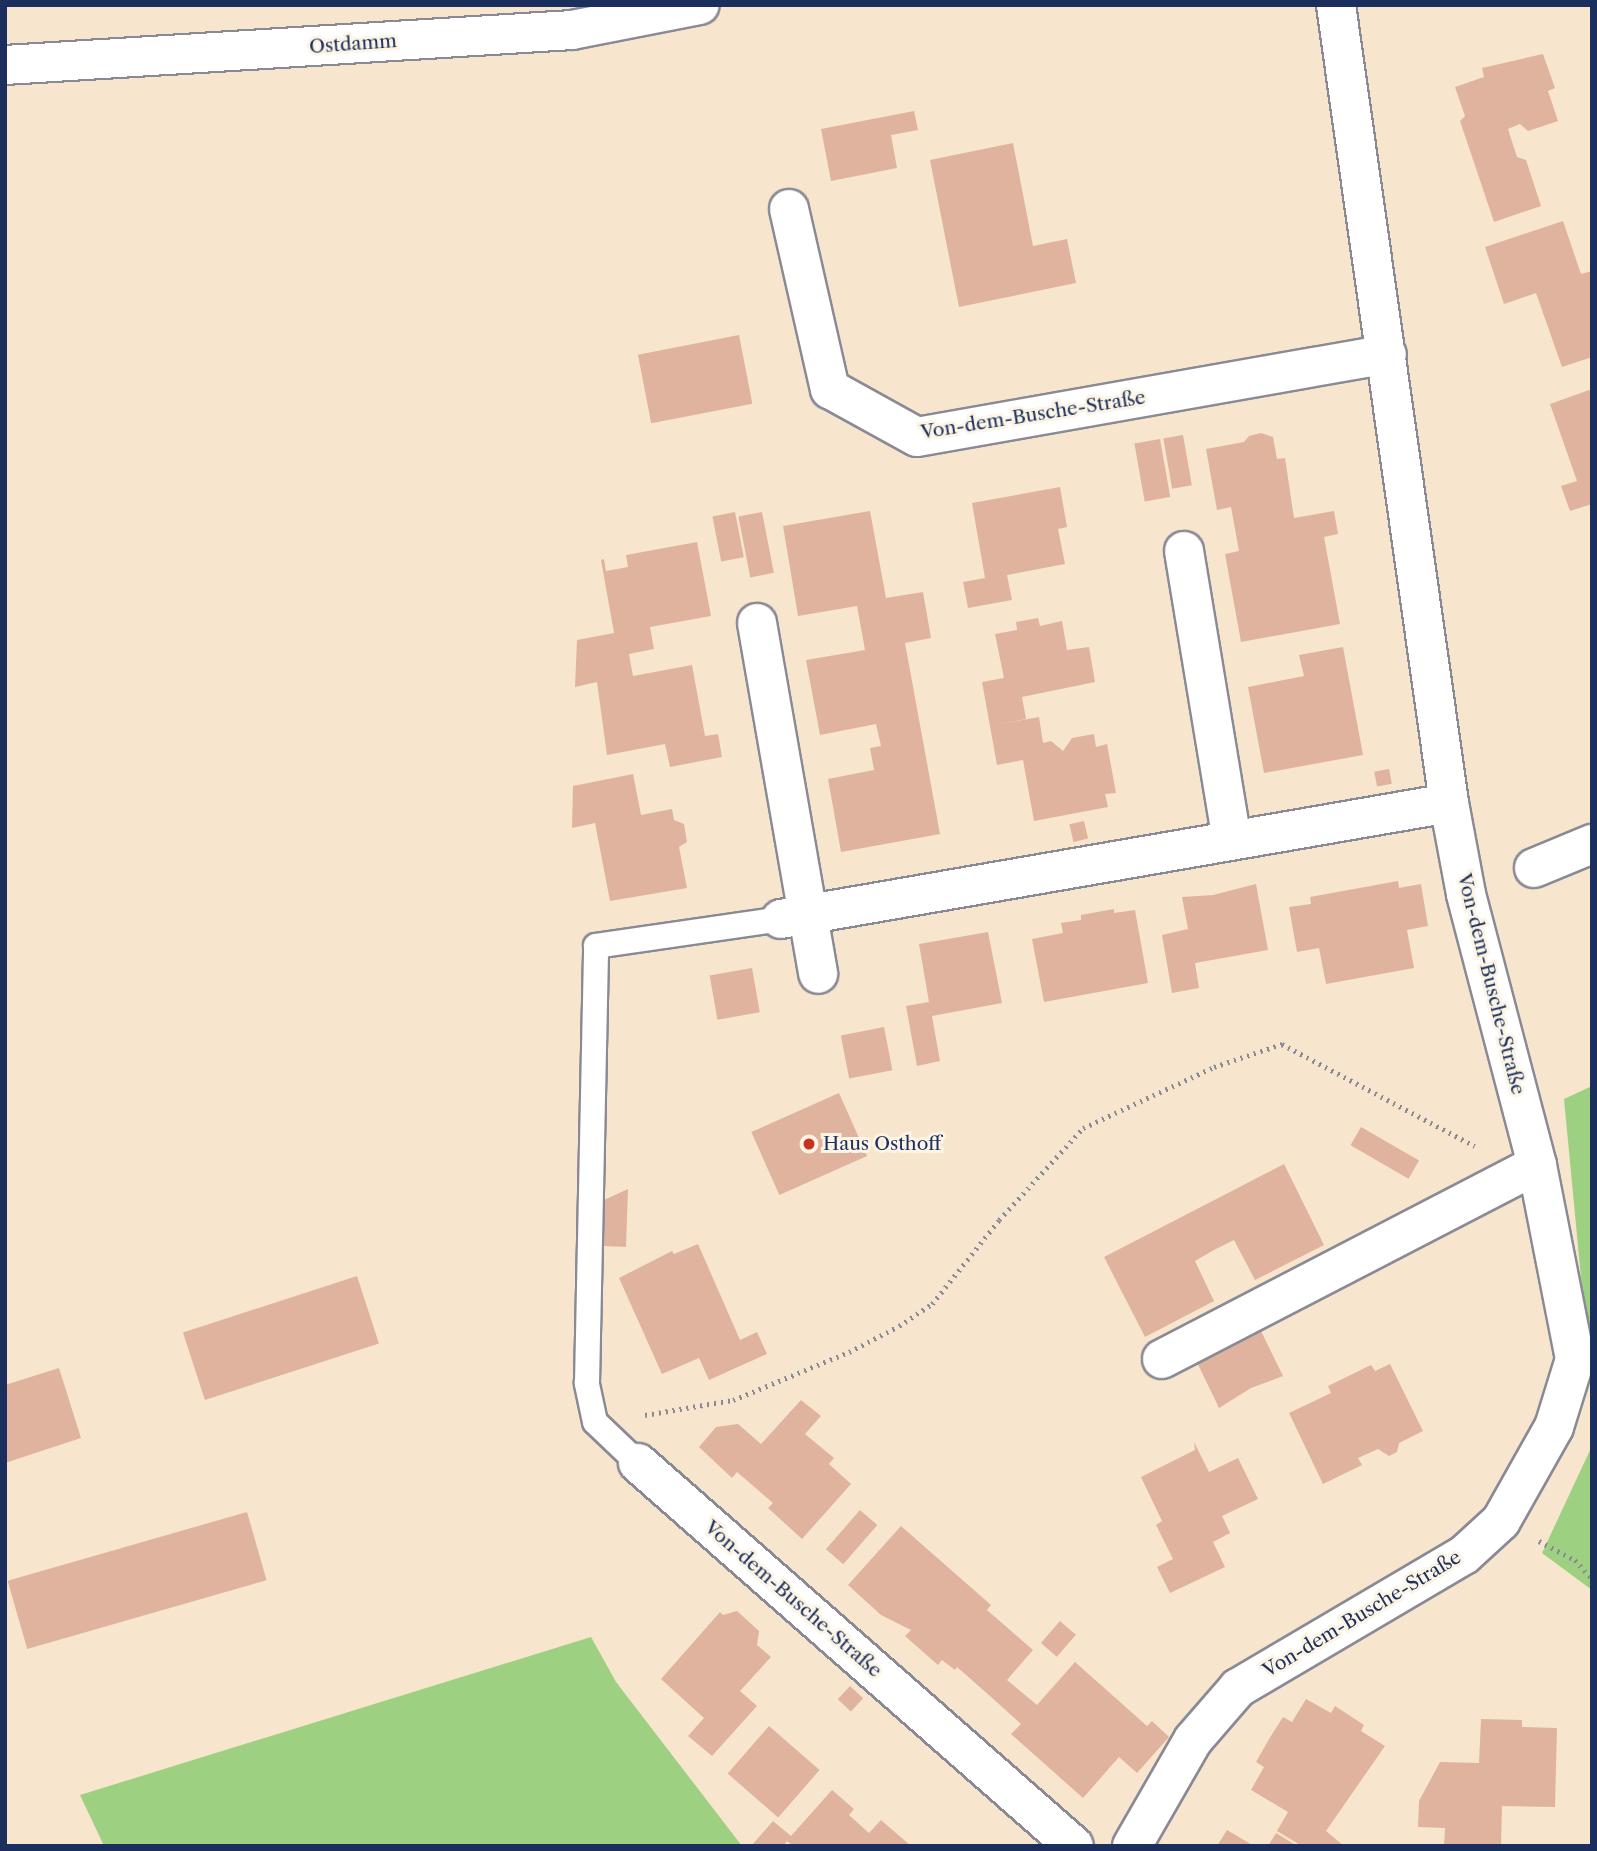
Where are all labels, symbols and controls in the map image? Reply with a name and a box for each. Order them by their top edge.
street label: Ostdamm [308,30,398,58]
street label: Von-dem-Busche-Straße [919,386,1147,444]
street label: Von-dem-Busche-Straße [1452,871,1530,1097]
place label: Haus Osthoff [823,1133,941,1155]
marker: Haus Osthoff [801,1136,817,1152]
street label: Von-dem-Busche-Straße [700,1516,886,1682]
street label: Von-dem-Busche-Straße [1259,1546,1465,1682]

